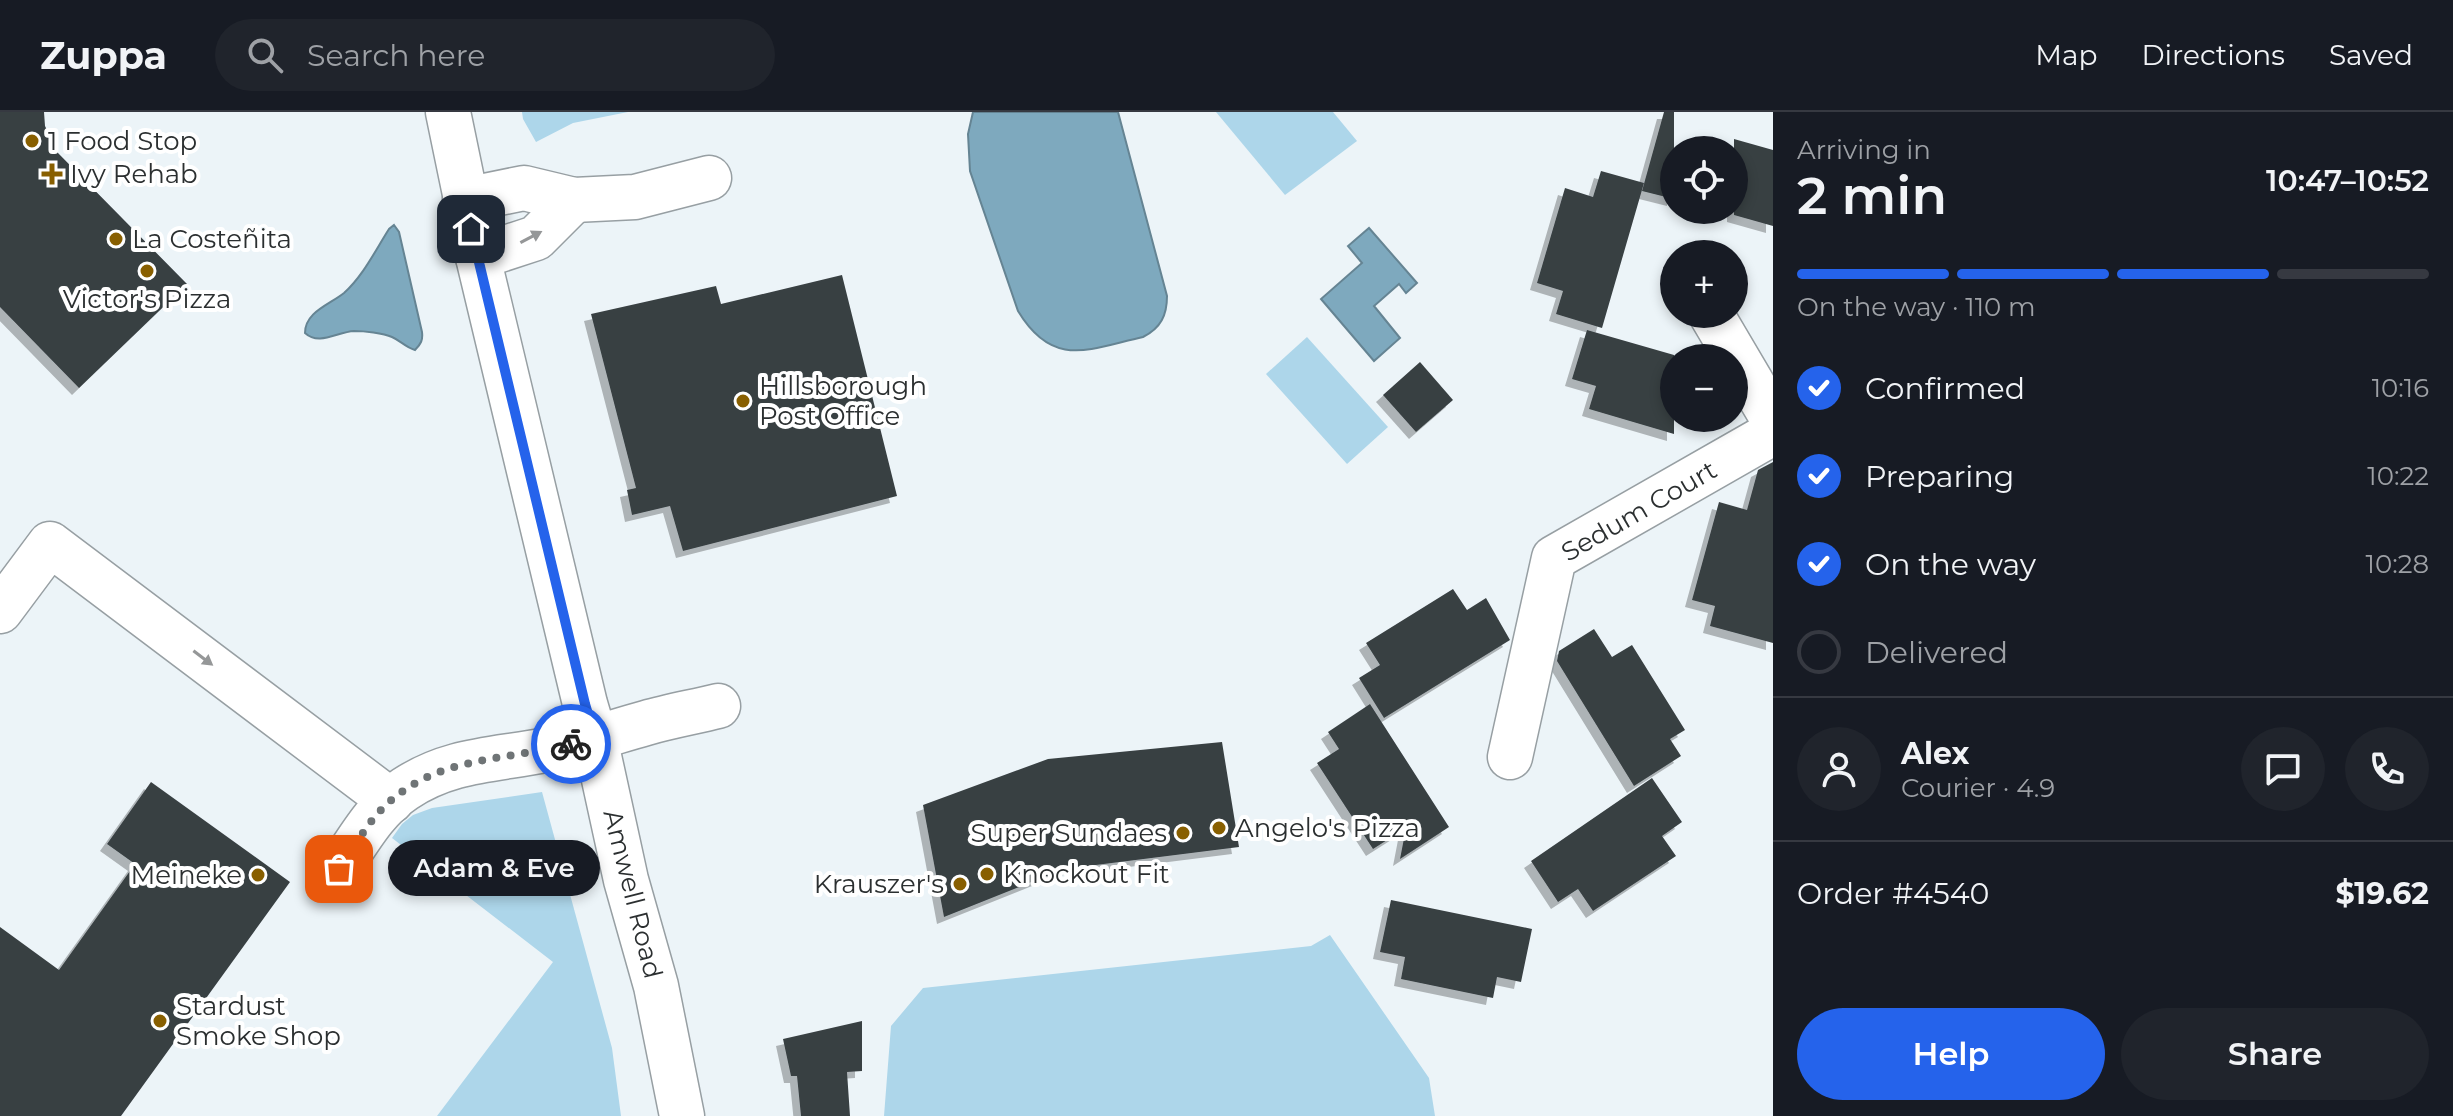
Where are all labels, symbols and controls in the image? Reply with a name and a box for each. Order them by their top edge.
search box [215,19,775,91]
text: Zuppa [40,32,167,79]
icon: search [243,33,287,77]
text: Search here [307,37,485,74]
text: Map [2035,38,2097,72]
text: Directions [2141,38,2285,72]
text: Saved [2329,38,2413,72]
place label: 1 Food Stop [48,125,197,157]
marker: 1 Food Stop [23,132,41,150]
text: Arriving in [1797,134,1931,166]
map controls [1660,136,1748,432]
button: locate [1660,136,1748,224]
place label: Ivy Rehab [70,158,198,190]
text: 10:47–10:52 [2266,162,2429,199]
marker: Ivy Rehab [41,163,63,185]
text: 2 min [1797,164,1947,227]
pin [437,195,505,263]
icon: home [449,207,493,251]
place label: La Costeñita [132,223,292,255]
marker: La Costeñita [107,230,125,248]
one-way arrow [520,231,542,245]
button: + [1660,240,1748,328]
marker: Victor's Pizza [138,262,156,280]
place label: Victor's Pizza [63,283,231,315]
text: On the way · 110 m [1797,291,2036,323]
button: − [1660,344,1748,432]
icon: check [1797,366,1841,410]
place label: Hillsborough Post Office [759,370,927,432]
text: Confirmed [1865,370,2025,407]
text: 10:16 [2372,372,2429,404]
marker: Hillsborough Post Office [734,392,752,410]
street label: Sedum Court [1556,454,1722,568]
icon: check [1797,454,1841,498]
text: Preparing [1865,458,2014,495]
text: 10:22 [2367,460,2429,492]
icon: check [1797,542,1841,586]
text: On the way [1865,546,2036,583]
text: 10:28 [2366,548,2429,580]
text: Delivered [1865,634,2008,671]
one-way arrow [193,649,213,665]
courier [531,704,611,784]
icon: bike [549,722,593,766]
button: person [1797,727,1881,811]
button: chat [2241,727,2325,811]
button: phone [2345,727,2429,811]
text: Alex [1901,735,1969,772]
text: Courier · 4.9 [1901,772,2055,804]
street label: Amwell Road [597,806,669,982]
place label: Angelo's Pizza [1235,812,1420,844]
place label: Super Sundaes [971,817,1167,849]
marker: Angelo's Pizza [1210,819,1228,837]
marker: Super Sundaes [1174,824,1192,842]
pin [305,835,373,903]
callout: Adam & Eve [387,841,599,897]
icon: bag [317,847,361,891]
text: Adam & Eve [413,852,575,884]
place label: Knockout Fit [1003,858,1169,890]
place label: Meineke [130,859,242,891]
marker: Knockout Fit [978,865,996,883]
marker: Meineke [249,866,267,884]
place label: Krauszer's [814,868,944,900]
marker: Krauszer's [951,875,969,893]
text: Order #4540 [1797,875,1989,912]
text: $19.62 [2335,875,2429,912]
place label: Stardust Smoke Shop [176,990,341,1052]
button: Help [1797,1008,2105,1100]
button: Share [2121,1008,2429,1100]
marker: Stardust Smoke Shop [151,1012,169,1030]

